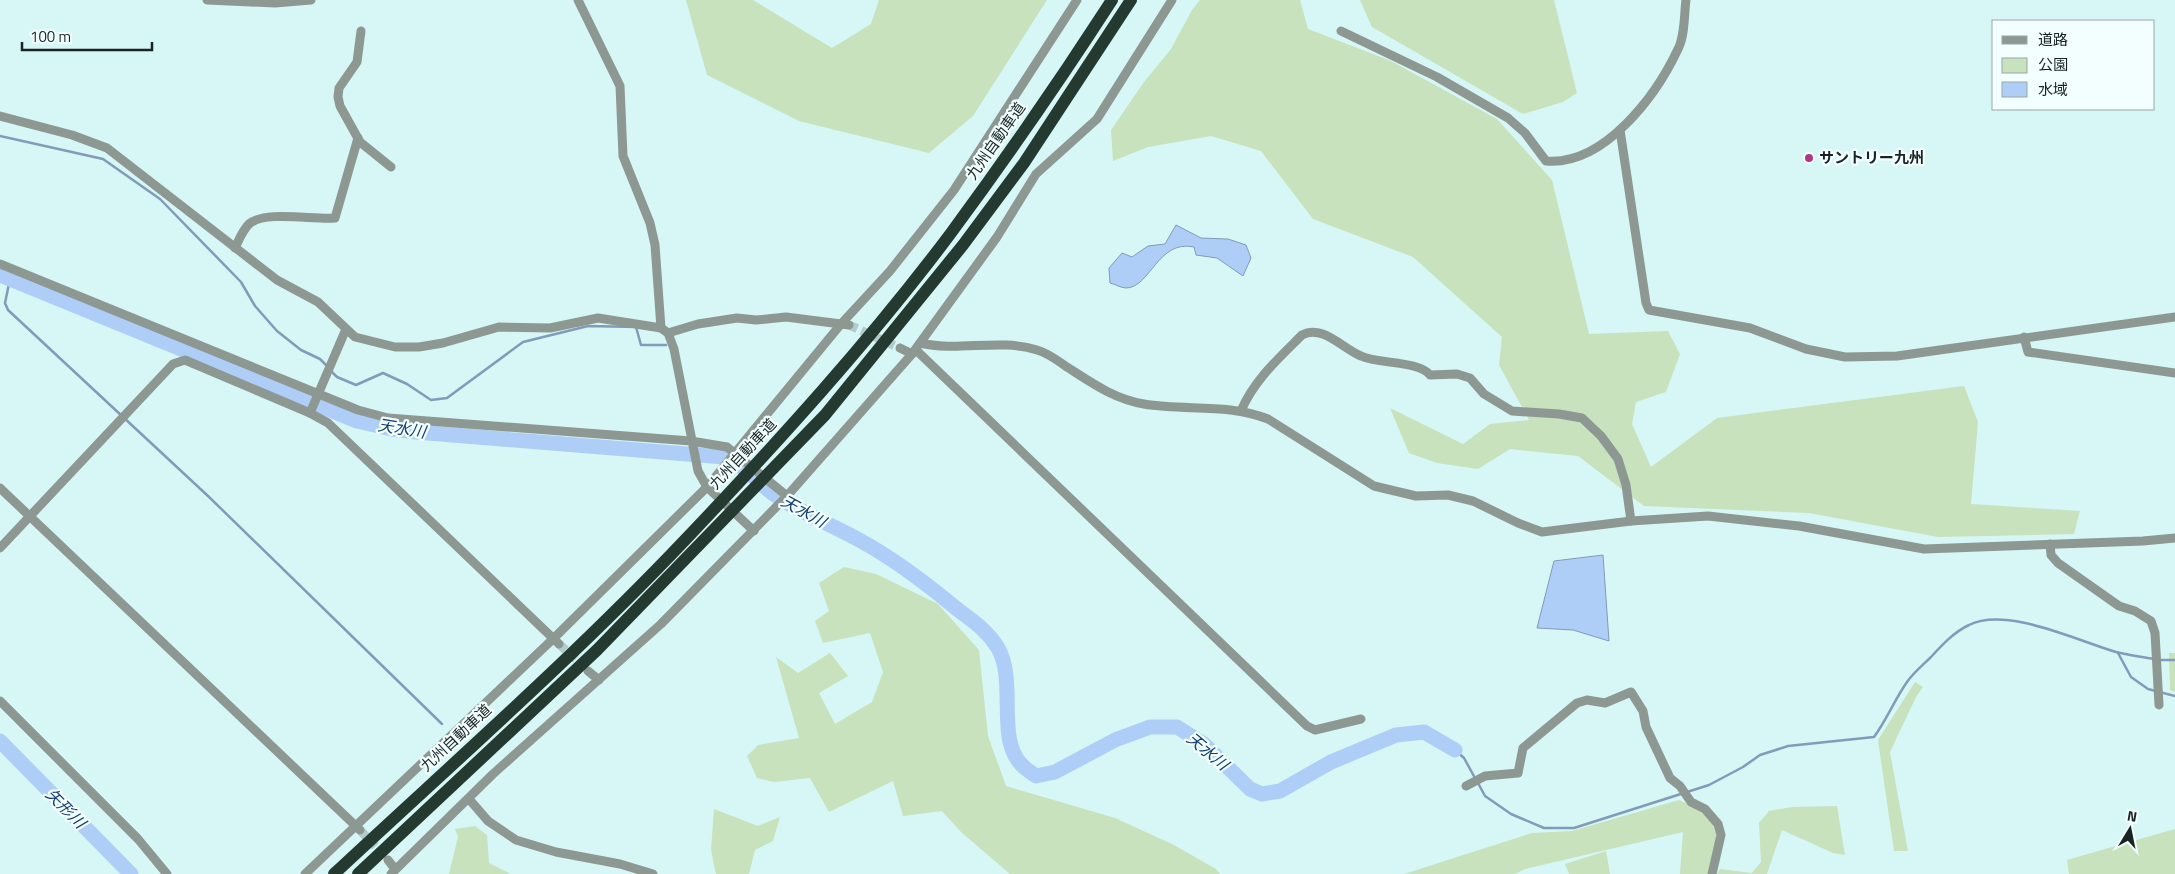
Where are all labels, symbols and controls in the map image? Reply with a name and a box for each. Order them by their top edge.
scale bar [22,20,152,52]
legend [1992,20,2155,110]
text: 100 m [30,25,71,48]
text: 道路 [2038,28,2068,51]
text: 公園 [2038,53,2068,76]
text: 水域 [2038,78,2068,101]
street label: 九州自動車道 [960,97,1031,184]
place label: サントリー九州 [1819,146,1924,169]
marker: サントリー九州 [1803,152,1815,164]
water label: 天水川 [376,412,430,444]
street label: 九州自動車道 [704,413,782,494]
water label: 天水川 [777,489,833,534]
street label: 九州自動車道 [415,699,496,777]
water label: 天水川 [1182,726,1236,777]
water label: 矢形川 [41,783,93,835]
north arrow [2105,804,2155,854]
text: N [2126,805,2139,827]

